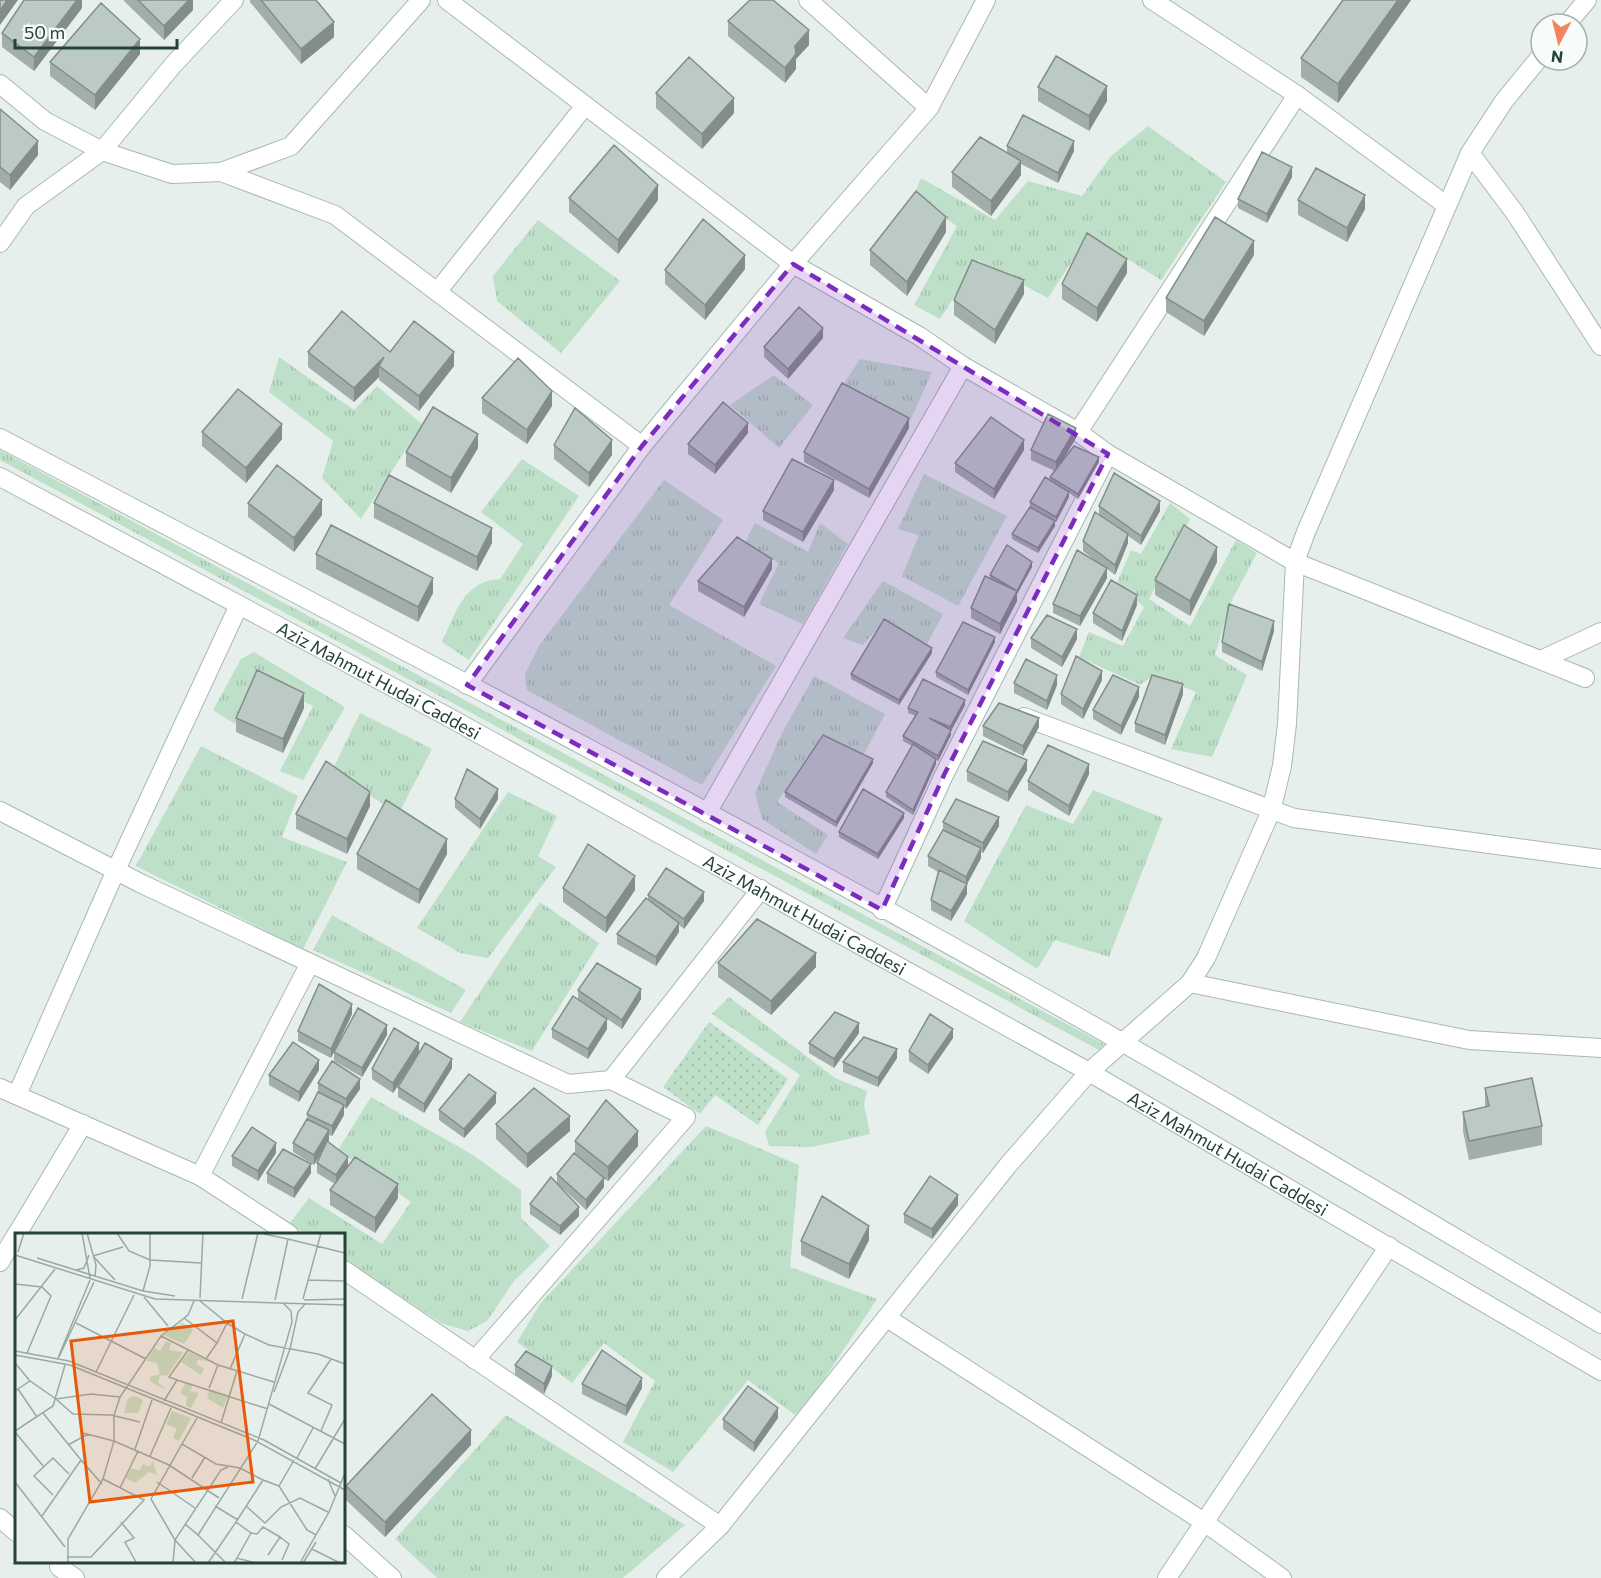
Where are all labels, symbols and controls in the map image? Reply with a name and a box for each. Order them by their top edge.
scale bar [15,12,177,50]
north arrow [1529,12,1589,72]
text: 50 m [24,21,65,43]
text: N [1550,47,1564,68]
street label: Aziz Mahmut Hudai Caddesi [273,616,485,744]
street label: Aziz Mahmut Hudai Caddesi [700,850,910,979]
street label: Aziz Mahmut Hudai Caddesi [1124,1086,1332,1220]
inset map [15,1233,345,1563]

